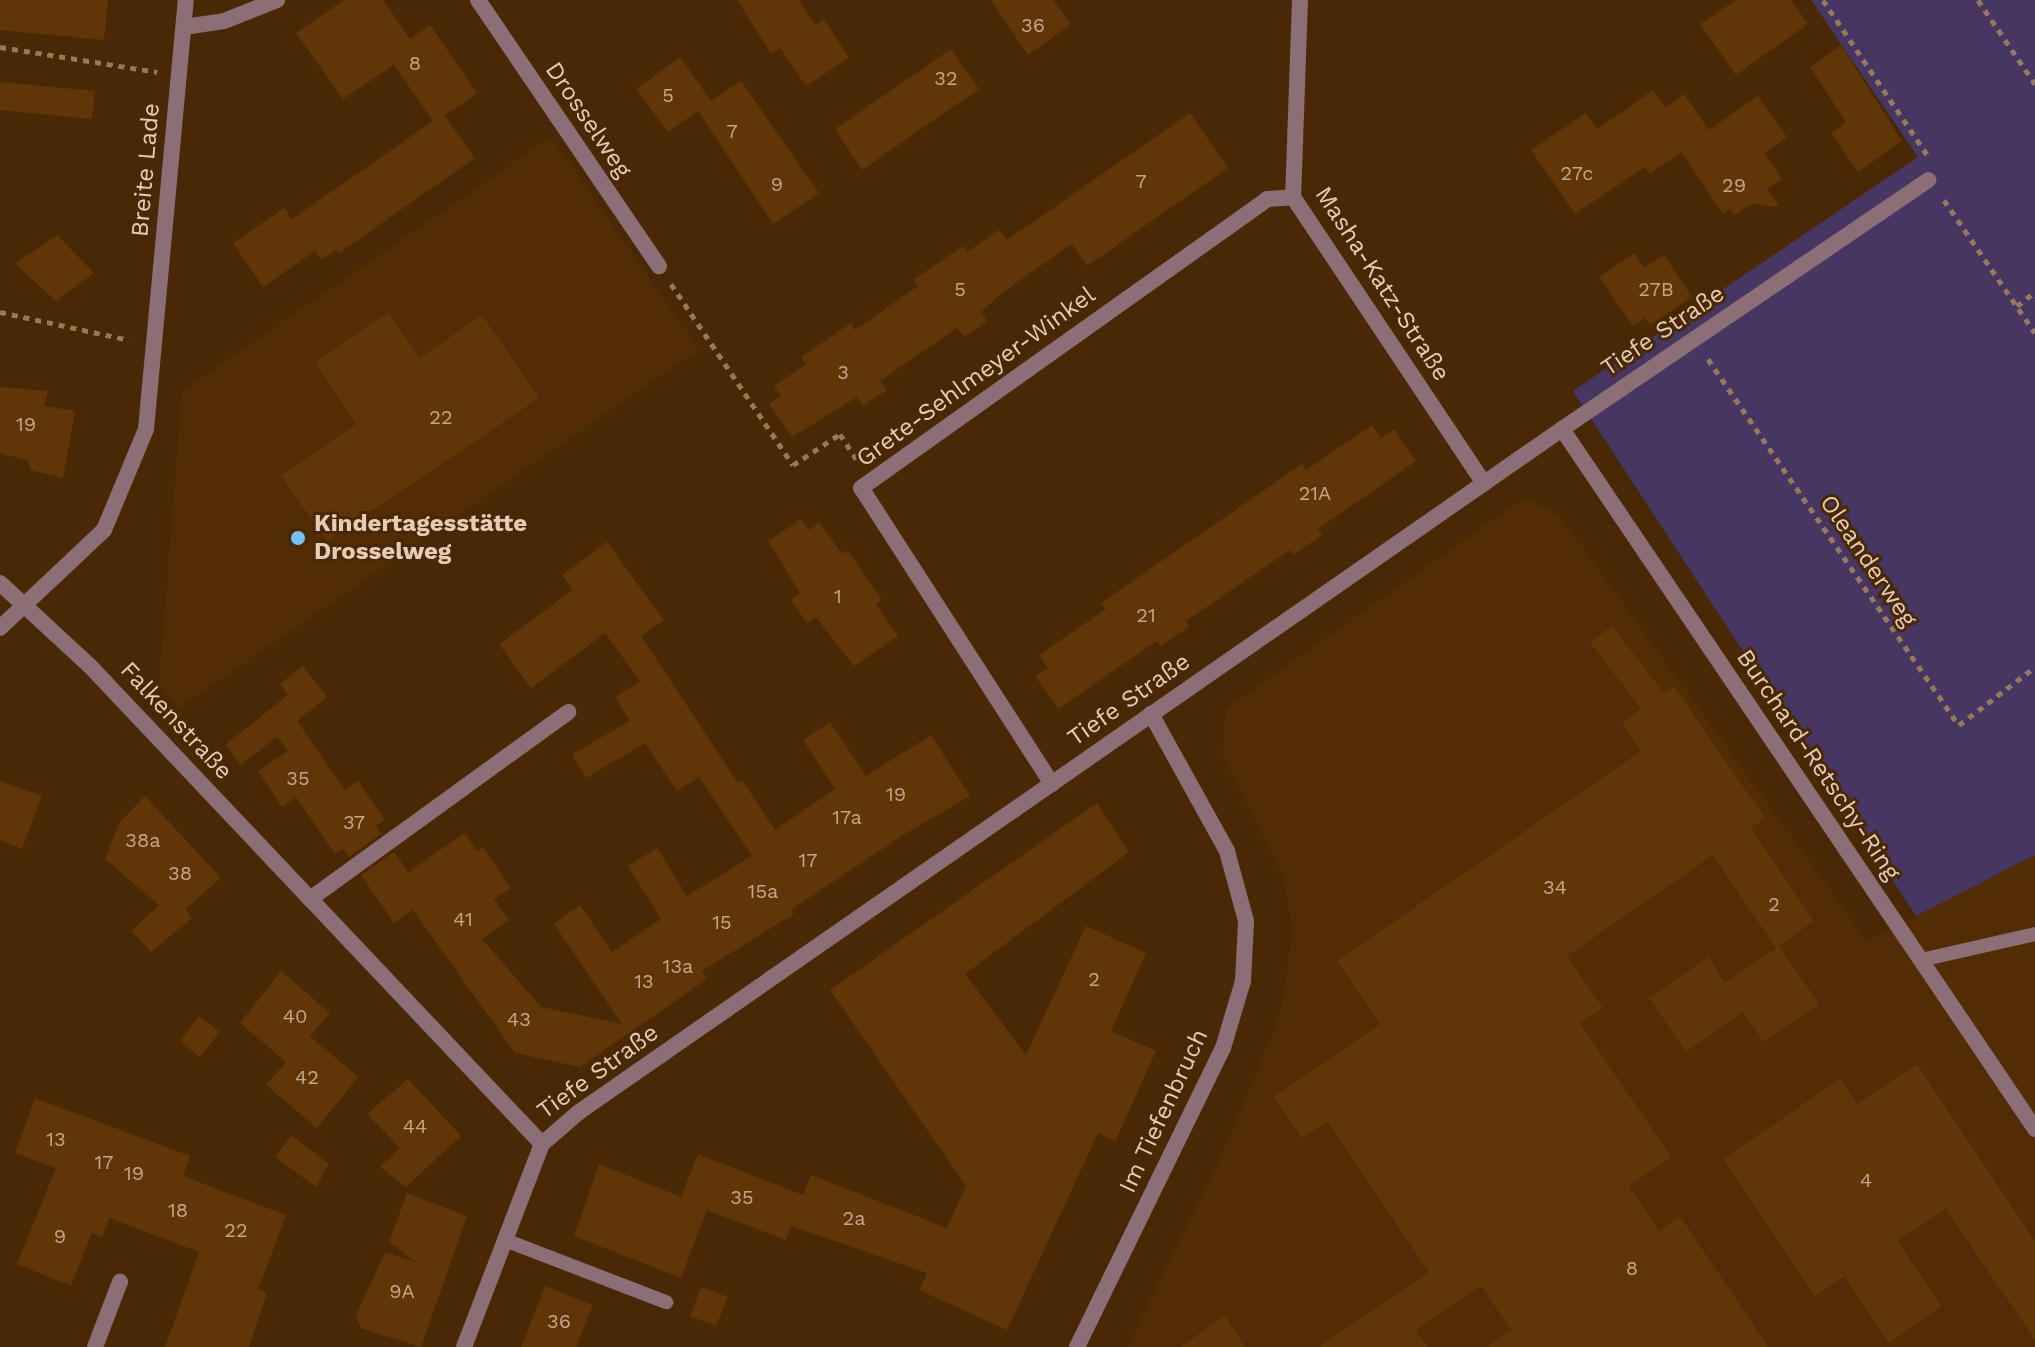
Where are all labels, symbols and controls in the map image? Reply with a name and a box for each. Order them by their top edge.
house number: 36 [1021,13,1045,37]
house number: 8 [409,51,421,75]
street label: Drosselweg [539,57,637,183]
house number: 32 [934,66,958,90]
house number: 5 [662,83,674,107]
street label: Breite Lade [126,102,166,238]
house number: 7 [726,119,738,143]
house number: 27c [1561,161,1593,185]
house number: 7 [1135,169,1147,193]
house number: 9 [771,172,783,196]
house number: 29 [1722,173,1746,197]
street label: Masha-Katz-Straße [1308,181,1456,387]
house number: 5 [954,277,966,301]
house number: 27B [1638,277,1674,301]
street label: Tiefe Straße [1596,279,1730,383]
street label: Grete-Sehlmeyer-Winkel [851,281,1101,473]
house number: 3 [837,360,849,384]
house number: 22 [429,405,453,429]
house number: 19 [16,412,36,436]
house number: 21A [1299,481,1331,505]
street label: Oleanderweg [1813,490,1923,632]
place label: Kindertagesstätte Drosselweg [314,510,527,566]
marker: Kindertagesstätte Drosselweg [289,529,307,547]
house number: 1 [834,584,842,608]
house number: 21 [1136,603,1156,627]
street label: Burchard-Retschy-Ring [1730,644,1906,886]
street label: Tiefe Straße [1062,647,1196,753]
street label: Falkenstraße [114,656,238,786]
house number: 35 [286,766,310,790]
house number: 19 [886,782,906,806]
house number: 17a [832,805,862,829]
house number: 37 [343,810,365,834]
house number: 38a [125,828,161,852]
house number: 17 [798,848,818,872]
house number: 38 [168,861,192,885]
house number: 34 [1543,875,1567,899]
house number: 15a [748,879,778,903]
house number: 2 [1768,892,1780,916]
house number: 41 [453,907,473,931]
house number: 15 [712,910,732,934]
house number: 13a [663,954,693,978]
house number: 2 [1088,967,1100,991]
house number: 13 [634,969,654,993]
house number: 40 [283,1004,307,1028]
house number: 43 [507,1007,531,1031]
street label: Tiefe Straße [532,1018,664,1126]
street label: Im Tiefenbruch [1113,1024,1215,1198]
house number: 42 [295,1065,319,1089]
house number: 44 [403,1114,427,1138]
house number: 13 [46,1127,66,1151]
house number: 17 [94,1150,114,1174]
house number: 19 [124,1161,144,1185]
house number: 4 [1860,1168,1872,1192]
house number: 35 [730,1185,754,1209]
house number: 18 [168,1198,188,1222]
house number: 2a [843,1206,865,1230]
house number: 22 [224,1218,248,1242]
house number: 9 [54,1224,66,1248]
house number: 8 [1626,1256,1638,1280]
house number: 9A [389,1279,415,1303]
house number: 36 [547,1309,571,1333]

